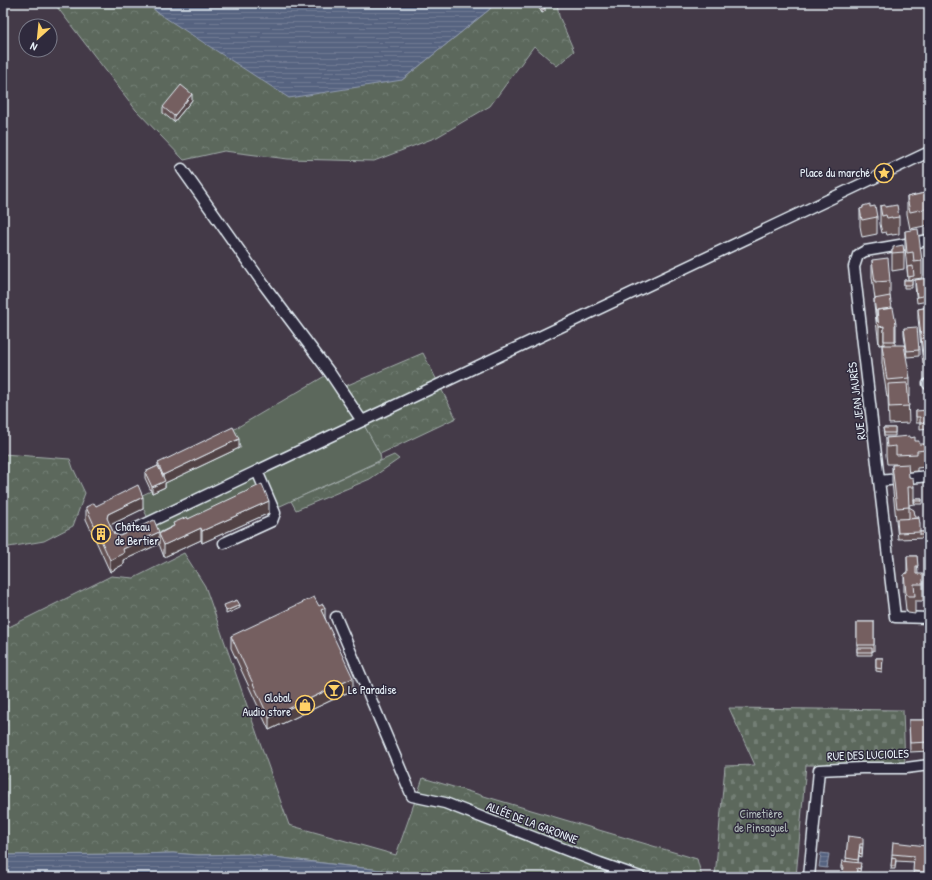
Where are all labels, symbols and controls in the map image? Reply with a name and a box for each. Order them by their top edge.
north arrow [18,18,58,58]
text: N [28,39,39,54]
place icon: Place du marché [873,162,895,184]
place label: Place du marché [800,164,870,181]
street label: RUE JEAN JAURÈS [843,361,870,441]
place label: Château de Bertier [115,518,159,549]
building icon: Château de Bertier [90,523,112,545]
bar icon: Le Paradise [323,679,345,701]
place label: Le Paradise [348,681,397,698]
place label: Global Audio store [242,689,292,720]
shop icon: Global Audio store [294,694,316,716]
street label: RUE DES LUCIOLES [827,745,910,764]
street label: ALLÉE DE LA GARONNE [484,797,581,848]
park label: Cimetière de Pinsaguel [734,805,789,836]

